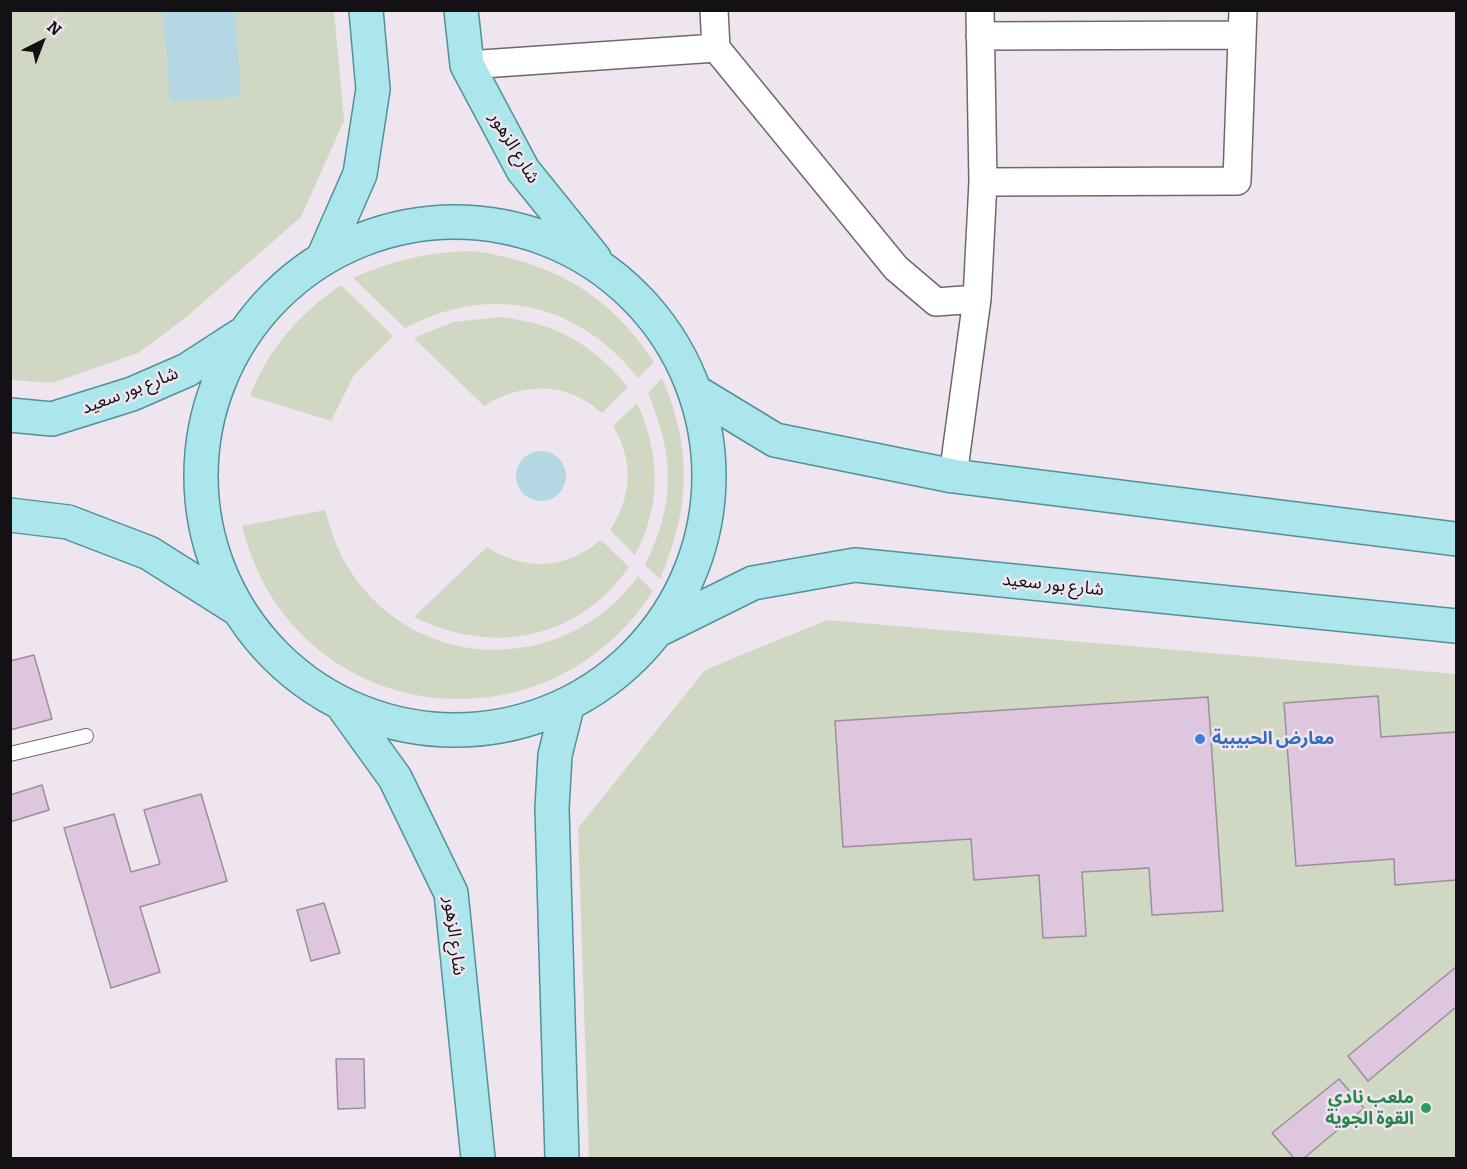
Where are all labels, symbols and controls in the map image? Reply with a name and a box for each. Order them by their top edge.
north arrow [12,12,72,72]
text: N [43,17,65,39]
street label: شارع الزهور [484,108,544,188]
street label: شارع بور سعيد [79,363,181,419]
street label: شارع بور سعيد [1001,569,1105,601]
place label: معارض الحبيبية [1212,728,1334,750]
marker: معارض الحبيبية [1193,732,1207,746]
street label: شارع الزهور [438,895,470,977]
place label: ملعب نادي القوة الجوية [1325,1087,1414,1130]
marker: ملعب نادي القوة الجوية [1419,1101,1433,1115]

